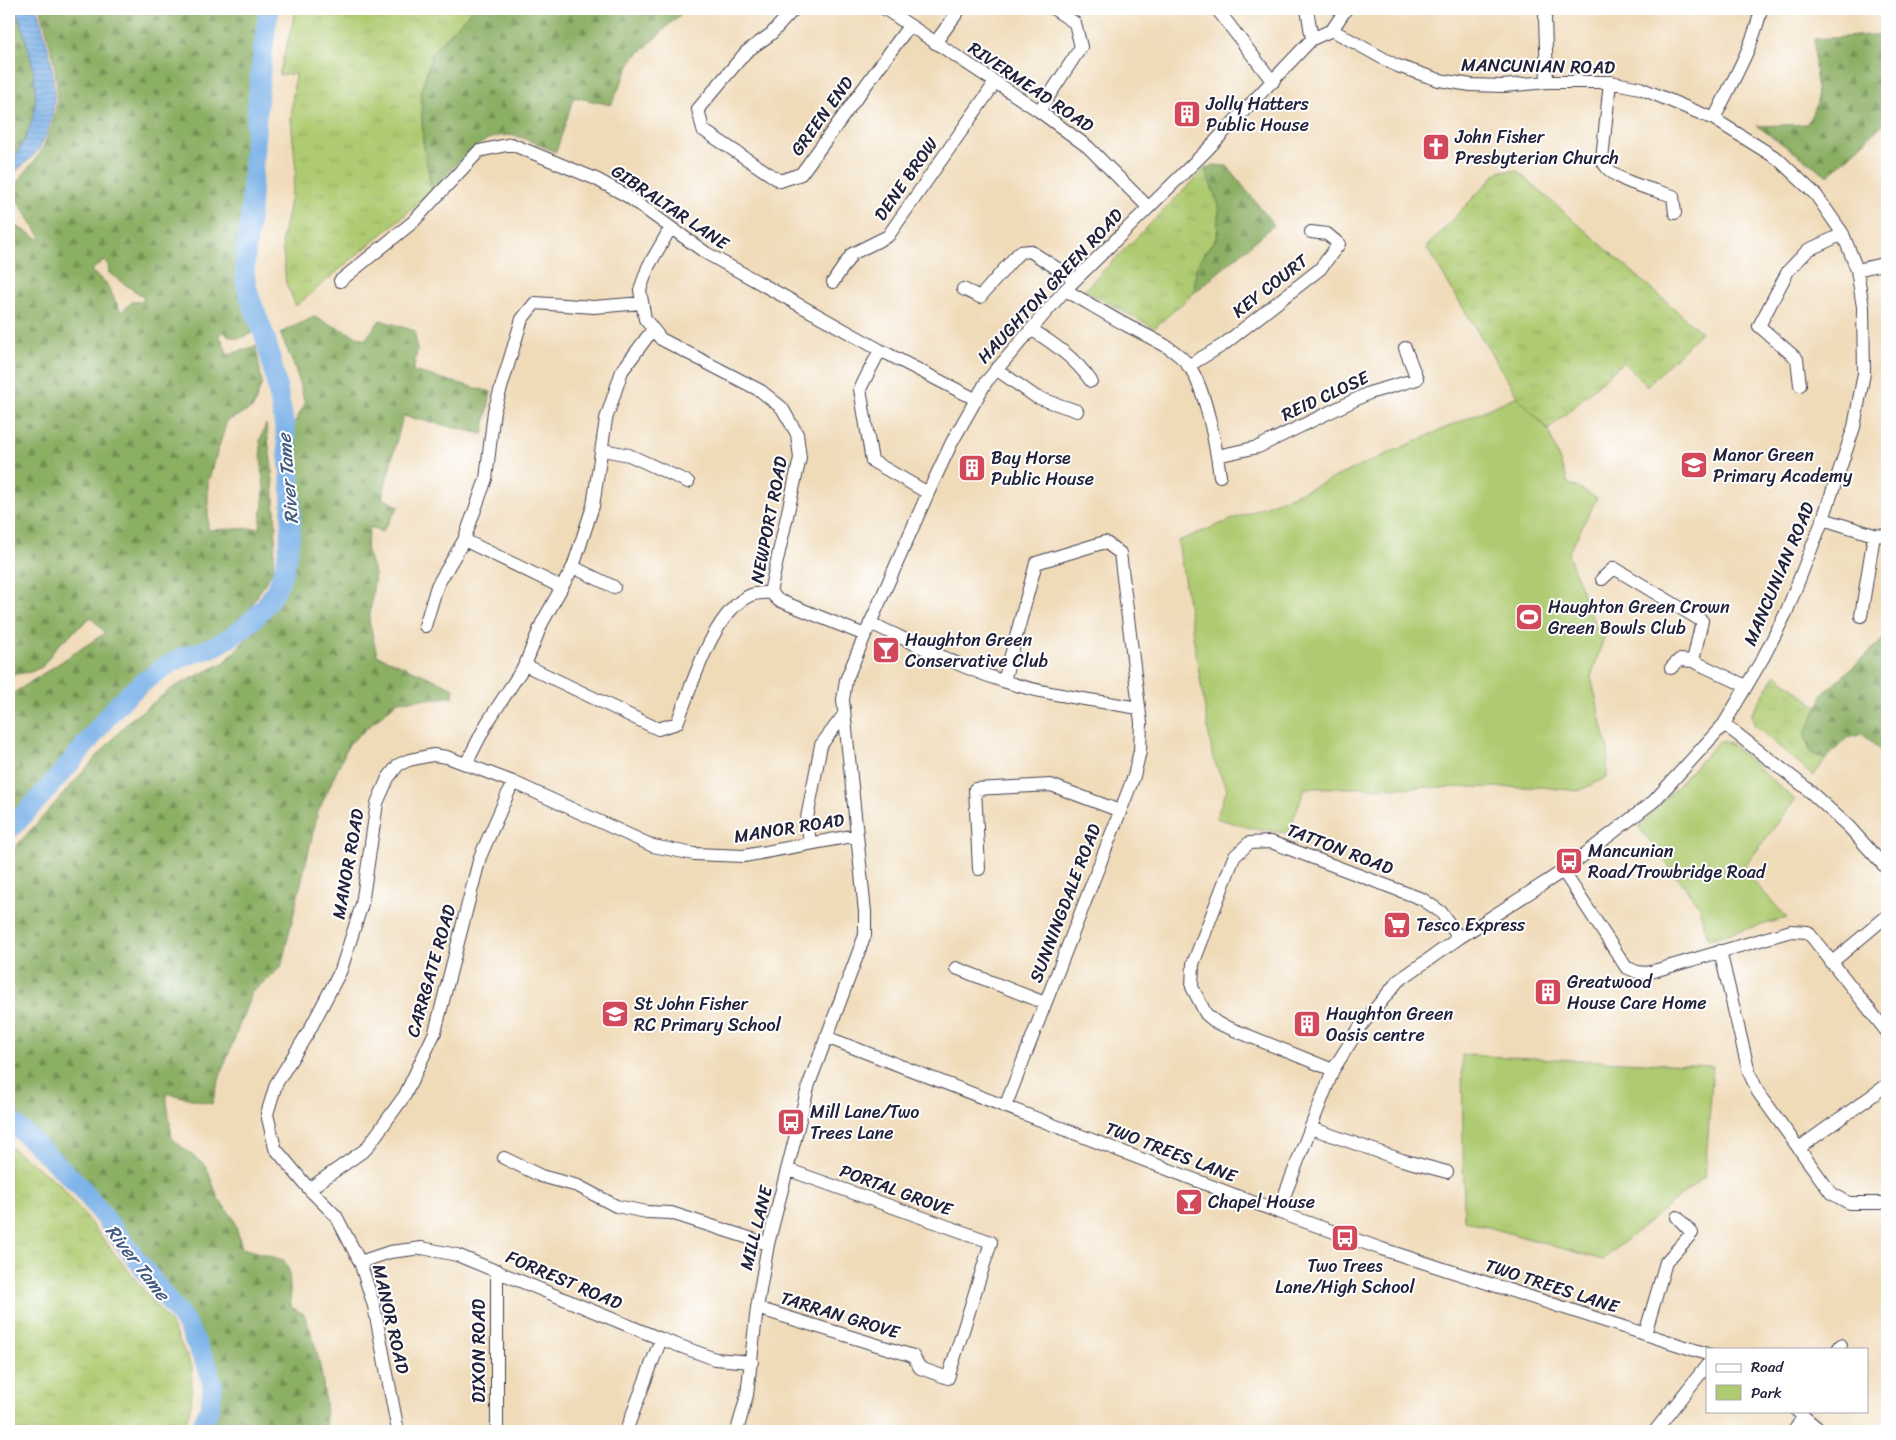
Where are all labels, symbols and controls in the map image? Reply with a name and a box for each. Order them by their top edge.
street label: RIVERMEAD ROAD [961,33,1101,141]
street label: MANCUNIAN ROAD [1461,49,1615,83]
street label: GREEN END [782,69,862,163]
place label: Jolly Hatters Public House [1205,88,1309,141]
building icon: Jolly Hatters Public House [1172,99,1202,129]
place label: John Fisher Presbyterian Church [1454,121,1619,174]
street label: DENE BROW [865,130,947,228]
church icon: John Fisher Presbyterian Church [1421,132,1451,162]
street label: GIBRALTAR LANE [604,155,736,259]
street label: HAUGHTON GREEN ROAD [969,200,1131,371]
street label: KEY COURT [1225,245,1316,326]
street label: REID CLOSE [1276,361,1375,430]
water label: River Tame [267,430,308,525]
place label: Manor Green Primary Academy [1713,439,1853,492]
place label: Bay Horse Public House [991,442,1094,495]
school or university icon: Manor Green Primary Academy [1679,450,1709,480]
building icon: Bay Horse Public House [957,453,987,483]
street label: NEWPORT ROAD [741,454,797,586]
street label: MANCUNIAN ROAD [1734,497,1824,651]
place label: Haughton Green Crown Green Bowls Club [1548,591,1730,644]
sports icon: Haughton Green Crown Green Bowls Club [1514,602,1544,632]
place label: Haughton Green Conservative Club [905,624,1049,677]
bar icon: Haughton Green Conservative Club [871,635,901,665]
street label: MANOR ROAD [731,803,847,853]
street label: MANOR ROAD [323,806,373,922]
street label: TATTON ROAD [1282,814,1398,884]
street label: SUNNINGDALE ROAD [1020,819,1110,987]
place label: Mancunian Road/Trowbridge Road [1588,835,1767,888]
bus stop icon: Mancunian Road/Trowbridge Road [1554,846,1584,876]
street label: CARRGATE ROAD [397,901,465,1041]
place label: Tesco Express [1416,909,1526,941]
supermarket icon: Tesco Express [1382,910,1412,940]
place label: Greatwood House Care Home [1567,966,1706,1019]
building icon: Greatwood House Care Home [1533,977,1563,1007]
place label: St John Fisher RC Primary School [634,988,782,1041]
place label: Haughton Green Oasis centre [1326,998,1454,1051]
school or university icon: St John Fisher RC Primary School [600,999,630,1029]
building icon: Haughton Green Oasis centre [1292,1009,1322,1039]
place label: Mill Lane/Two Trees Lane [810,1096,919,1149]
bus stop icon: Mill Lane/Two Trees Lane [776,1107,806,1137]
street label: TWO TREES LANE [1100,1112,1242,1192]
street label: PORTAL GROVE [835,1155,958,1226]
street label: MILL LANE [730,1182,782,1273]
place label: Chapel House [1208,1186,1315,1218]
bar icon: Chapel House [1174,1187,1204,1217]
water label: River Tame [97,1217,180,1310]
bus stop icon: Two Trees Lane/High School [1330,1223,1360,1253]
street label: FORREST ROAD [501,1241,627,1319]
street label: TWO TREES LANE [1481,1249,1624,1323]
place label: Two Trees Lane/High School [1275,1250,1416,1303]
street label: MANOR ROAD [363,1261,419,1377]
street label: TARRAN GROVE [776,1282,905,1349]
street label: DIXON ROAD [463,1299,495,1403]
legend [1706,1348,1868,1412]
text: Road [1751,1354,1784,1380]
text: Park [1751,1380,1782,1406]

